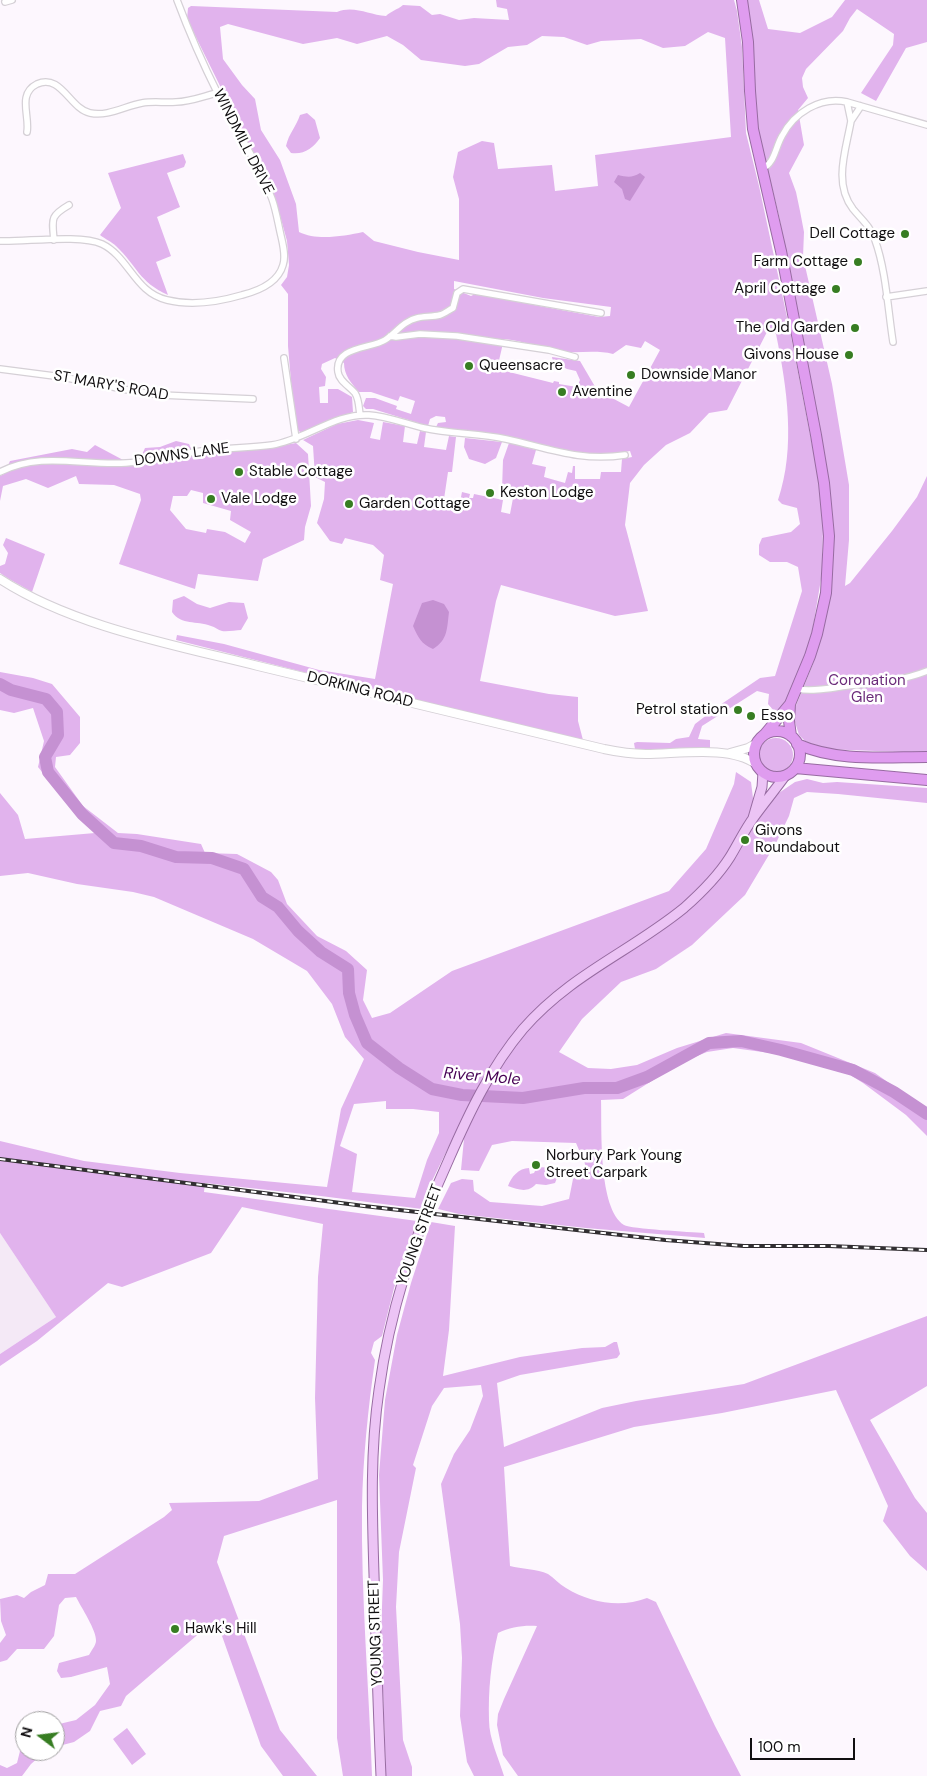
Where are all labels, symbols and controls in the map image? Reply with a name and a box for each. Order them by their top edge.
street label: WINDMILL DRIVE [209,86,277,198]
place label: Dell Cottage [810,225,895,243]
marker: Dell Cottage [899,228,911,240]
place label: Farm Cottage [754,253,848,271]
marker: Farm Cottage [852,256,864,268]
place label: April Cottage [734,280,826,298]
marker: April Cottage [830,283,842,295]
place label: The Old Garden [736,319,845,337]
marker: The Old Garden [849,322,861,334]
place label: Givons House [744,346,839,364]
marker: Givons House [843,349,855,361]
place label: Queensacre [479,357,563,375]
marker: Queensacre [463,360,475,372]
place label: Downside Manor [641,366,757,384]
street label: ST MARY'S ROAD [52,367,170,405]
marker: Downside Manor [625,369,637,381]
place label: Aventine [572,383,632,401]
marker: Aventine [556,386,568,398]
street label: DOWNS LANE [133,439,231,471]
place label: Stable Cottage [249,463,353,481]
marker: Stable Cottage [233,466,245,478]
place label: Keston Lodge [500,484,594,502]
marker: Keston Lodge [484,487,496,499]
place label: Vale Lodge [221,490,297,508]
marker: Vale Lodge [205,493,217,505]
place label: Garden Cottage [359,495,470,513]
marker: Garden Cottage [343,498,355,510]
street label: DORKING ROAD [305,668,415,712]
park label: Coronation Glen [828,672,906,707]
place label: Petrol station [636,701,728,719]
marker: Petrol station [732,704,744,716]
place label: Esso [761,707,793,725]
marker: Esso [745,710,757,722]
place label: Givons Roundabout [755,822,840,857]
marker: Givons Roundabout [739,834,751,846]
water label: River Mole [443,1064,521,1090]
place label: Norbury Park Young Street Carpark [546,1147,682,1182]
marker: Norbury Park Young Street Carpark [530,1159,542,1171]
street label: YOUNG STREET [393,1182,447,1288]
street label: YOUNG STREET [365,1580,387,1686]
place label: Hawk's Hill [185,1620,257,1638]
marker: Hawk's Hill [169,1623,181,1635]
north arrow [15,1711,65,1761]
text: N [16,1725,36,1740]
scale bar [752,1728,857,1760]
text: 100 m [758,1737,801,1757]

